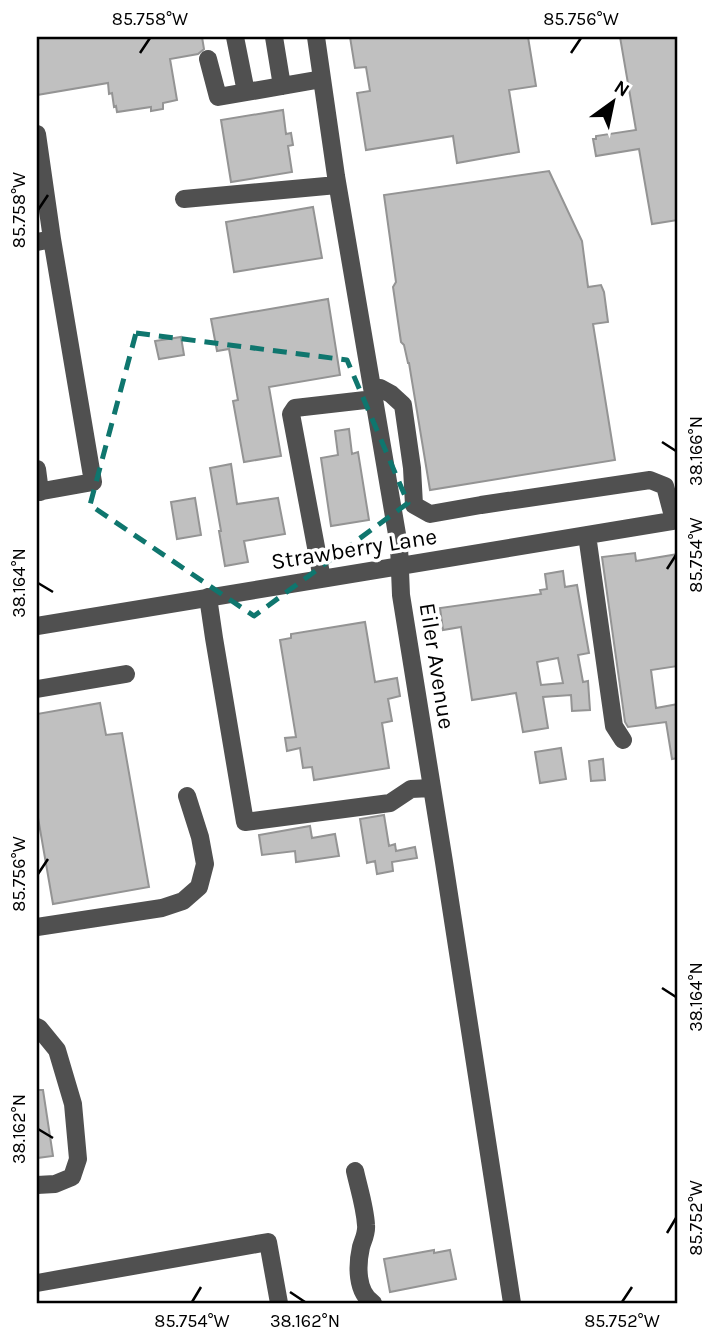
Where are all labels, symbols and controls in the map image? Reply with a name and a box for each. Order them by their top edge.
text: 85.758°W [112,8,188,30]
text: 85.756°W [543,8,619,30]
north arrow [578,66,648,136]
text: N [610,76,633,102]
text: 85.758°W [8,172,30,248]
text: 38.166°N [685,416,707,486]
text: 85.754°W [685,517,707,593]
street label: Strawberry Lane [269,523,439,575]
text: 38.164°N [8,548,30,618]
street label: Eiler Avenue [414,601,460,731]
text: 85.756°W [8,836,30,912]
text: 38.164°N [685,962,707,1032]
text: 38.162°N [8,1094,30,1164]
text: 85.752°W [685,1180,707,1256]
text: 85.754°W [154,1310,230,1332]
text: 38.162°N [270,1310,340,1332]
text: 85.752°W [584,1310,660,1332]

